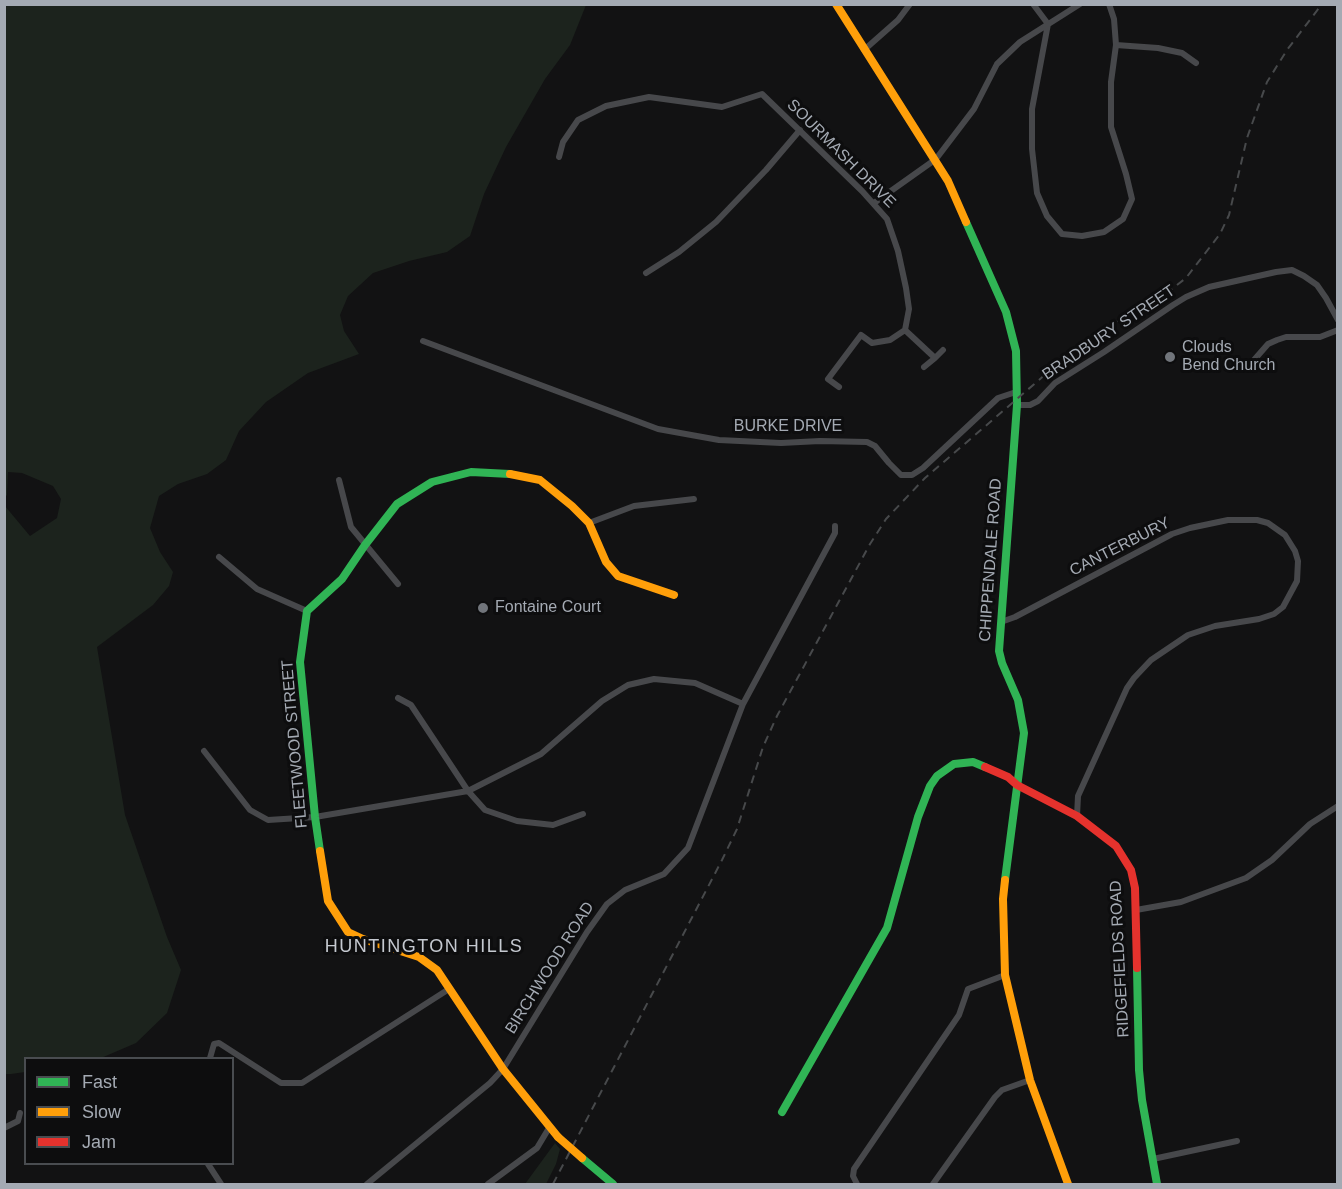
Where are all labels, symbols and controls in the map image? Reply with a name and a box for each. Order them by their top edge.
street label: SOURMASH DRIVE [783,96,899,212]
street label: BRADBURY STREET [1039,281,1179,385]
place label: Clouds Bend Church [1182,338,1275,376]
marker: Clouds Bend Church [1163,350,1177,364]
street label: BURKE DRIVE [734,417,842,437]
street label: CHIPPENDALE ROAD [976,478,1006,642]
street label: CANTERBURY [1067,513,1173,581]
place label: Fontaine Court [495,598,601,618]
marker: Fontaine Court [476,601,490,615]
street label: FLEETWOOD STREET [278,659,312,829]
street label: RIDGEFIELDS ROAD [1106,880,1134,1038]
street label: BIRCHWOOD ROAD [502,898,598,1038]
district label: HUNTINGTON HILLS [325,936,523,958]
legend [24,1057,234,1165]
text: Fast [82,1072,117,1092]
text: Slow [82,1102,121,1122]
text: Jam [82,1132,116,1152]

